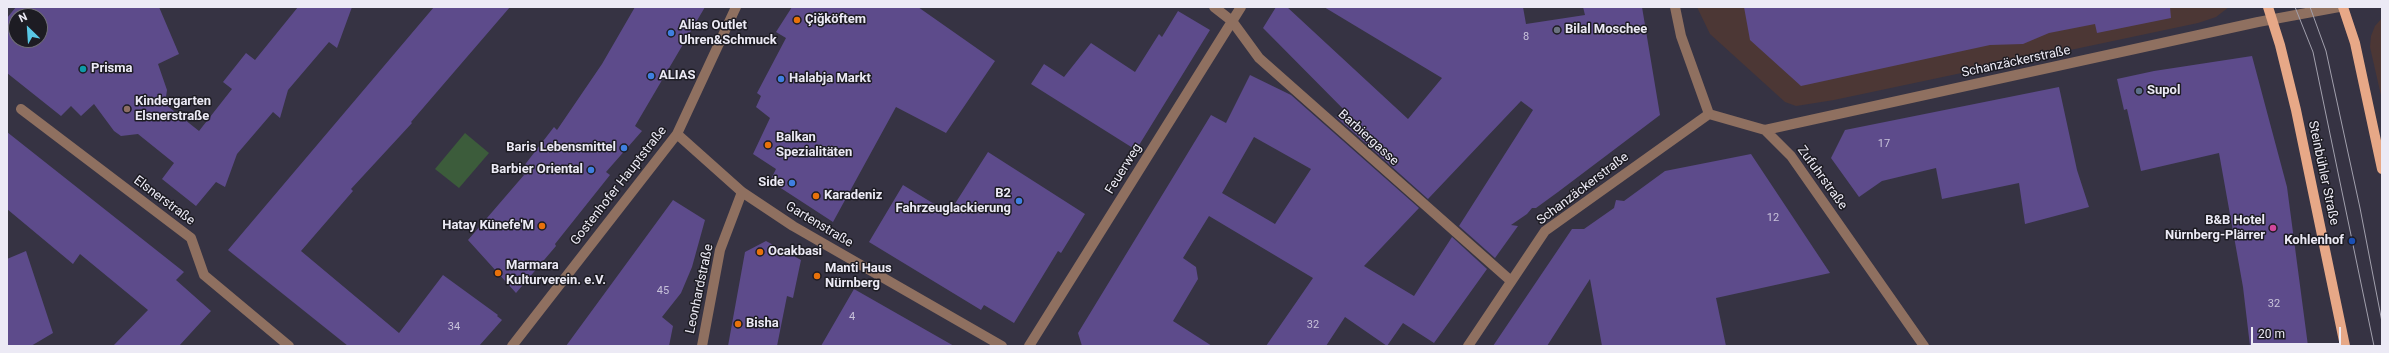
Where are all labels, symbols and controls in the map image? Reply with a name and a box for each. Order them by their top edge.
north arrow [8,8,48,48]
text: N [17,10,29,25]
place label: Çiğköftem [805,12,866,28]
marker: Çiğköftem [792,15,802,25]
place label: Alias Outlet Uhren&Schmuck [679,18,777,49]
place label: Bilal Moschee [1565,22,1647,38]
marker: Bilal Moschee [1552,25,1562,35]
marker: Alias Outlet Uhren&Schmuck [666,28,676,38]
house number: 8 [1523,30,1529,44]
street label: Schanzäckerstraße [1960,43,2072,81]
place label: Prisma [91,61,132,77]
marker: Prisma [78,64,88,74]
place label: ALIAS [659,68,695,84]
marker: ALIAS [646,71,656,81]
place label: Halabja Markt [789,71,871,87]
marker: Halabja Markt [776,74,786,84]
place label: Supol [2147,83,2180,99]
marker: Supol [2134,86,2144,96]
place label: Kindergarten Elsnerstraße [135,94,211,125]
marker: Kindergarten Elsnerstraße [122,104,132,114]
street label: Barbiergasse [1335,107,1401,169]
street label: Steinbühler Straße [2304,119,2342,227]
street label: Gostenhofer Hauptstraße [568,123,670,249]
place label: Balkan Spezialitäten [776,130,852,161]
house number: 17 [1878,137,1890,151]
place label: Baris Lebensmittel [506,140,616,156]
marker: Balkan Spezialitäten [763,140,773,150]
street label: Feuerweg [1102,141,1146,197]
marker: Baris Lebensmittel [619,143,629,153]
street label: Zufuhrstraße [1794,143,1850,213]
street label: Schanzäckerstraße [1534,149,1632,229]
place label: Barbier Oriental [491,162,583,178]
marker: Barbier Oriental [586,165,596,175]
street label: Elsnerstraße [130,173,198,229]
place label: Side [758,175,784,191]
marker: Side [787,178,797,188]
place label: B2 Fahrzeuglackierung [896,186,1011,217]
place label: Karadeniz [824,188,882,204]
marker: Karadeniz [811,191,821,201]
marker: B2 Fahrzeuglackierung [1014,196,1024,206]
street label: Gartenstraße [783,199,855,251]
house number: 12 [1767,211,1779,225]
place label: B&B Hotel Nürnberg-Plärrer [2165,213,2265,244]
place label: Hatay Künefe'M [442,218,534,234]
marker: Hatay Künefe'M [537,221,547,231]
marker: B&B Hotel Nürnberg-Plärrer [2268,223,2278,233]
place label: Kohlenhof [2284,233,2344,249]
marker: Kohlenhof [2347,236,2357,246]
street label: Leonhardstraße [683,243,717,335]
place label: Ocakbasi [768,244,822,260]
marker: Ocakbasi [755,247,765,257]
place label: Marmara Kulturverein. e.V. [506,258,606,289]
place label: Manti Haus Nürnberg [825,261,892,292]
marker: Marmara Kulturverein. e.V. [493,268,503,278]
marker: Manti Haus Nürnberg [812,271,822,281]
house number: 45 [657,284,669,298]
house number: 32 [2268,297,2280,311]
house number: 4 [849,310,855,324]
place label: Bisha [746,316,779,332]
house number: 32 [1307,318,1319,332]
marker: Bisha [733,319,743,329]
scale bar [2253,319,2343,345]
house number: 34 [448,320,460,334]
text: 20 m [2258,327,2285,341]

